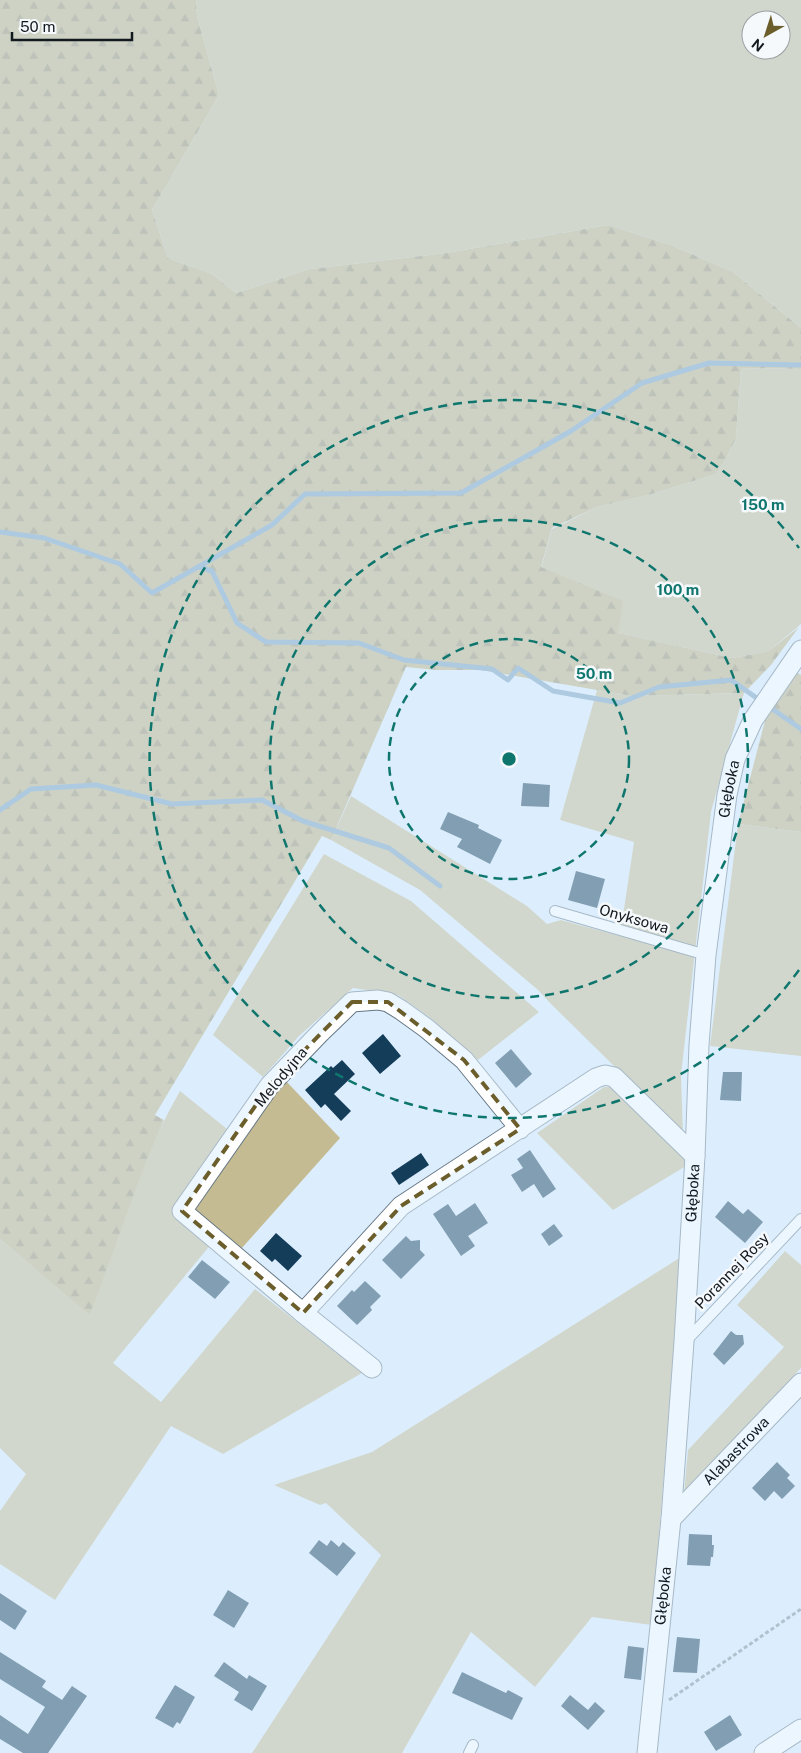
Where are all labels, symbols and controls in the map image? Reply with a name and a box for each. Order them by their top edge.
scale bar [12,10,132,42]
north arrow [741,10,791,60]
text: 50 m [20,18,55,35]
text: N [749,35,767,55]
text: 150 m [741,496,785,513]
text: 100 m [657,581,699,598]
text: 50 m [576,665,612,682]
centre of rings [500,750,518,768]
street label: Głęboka [715,758,742,819]
street label: Onyksowa [597,901,671,937]
street label: Melodyjna [251,1044,310,1110]
street label: Głęboka [682,1163,703,1223]
street label: Porannej Rosy [691,1229,772,1312]
street label: Alabastrowa [699,1413,772,1488]
street label: Głęboka [651,1566,674,1626]

